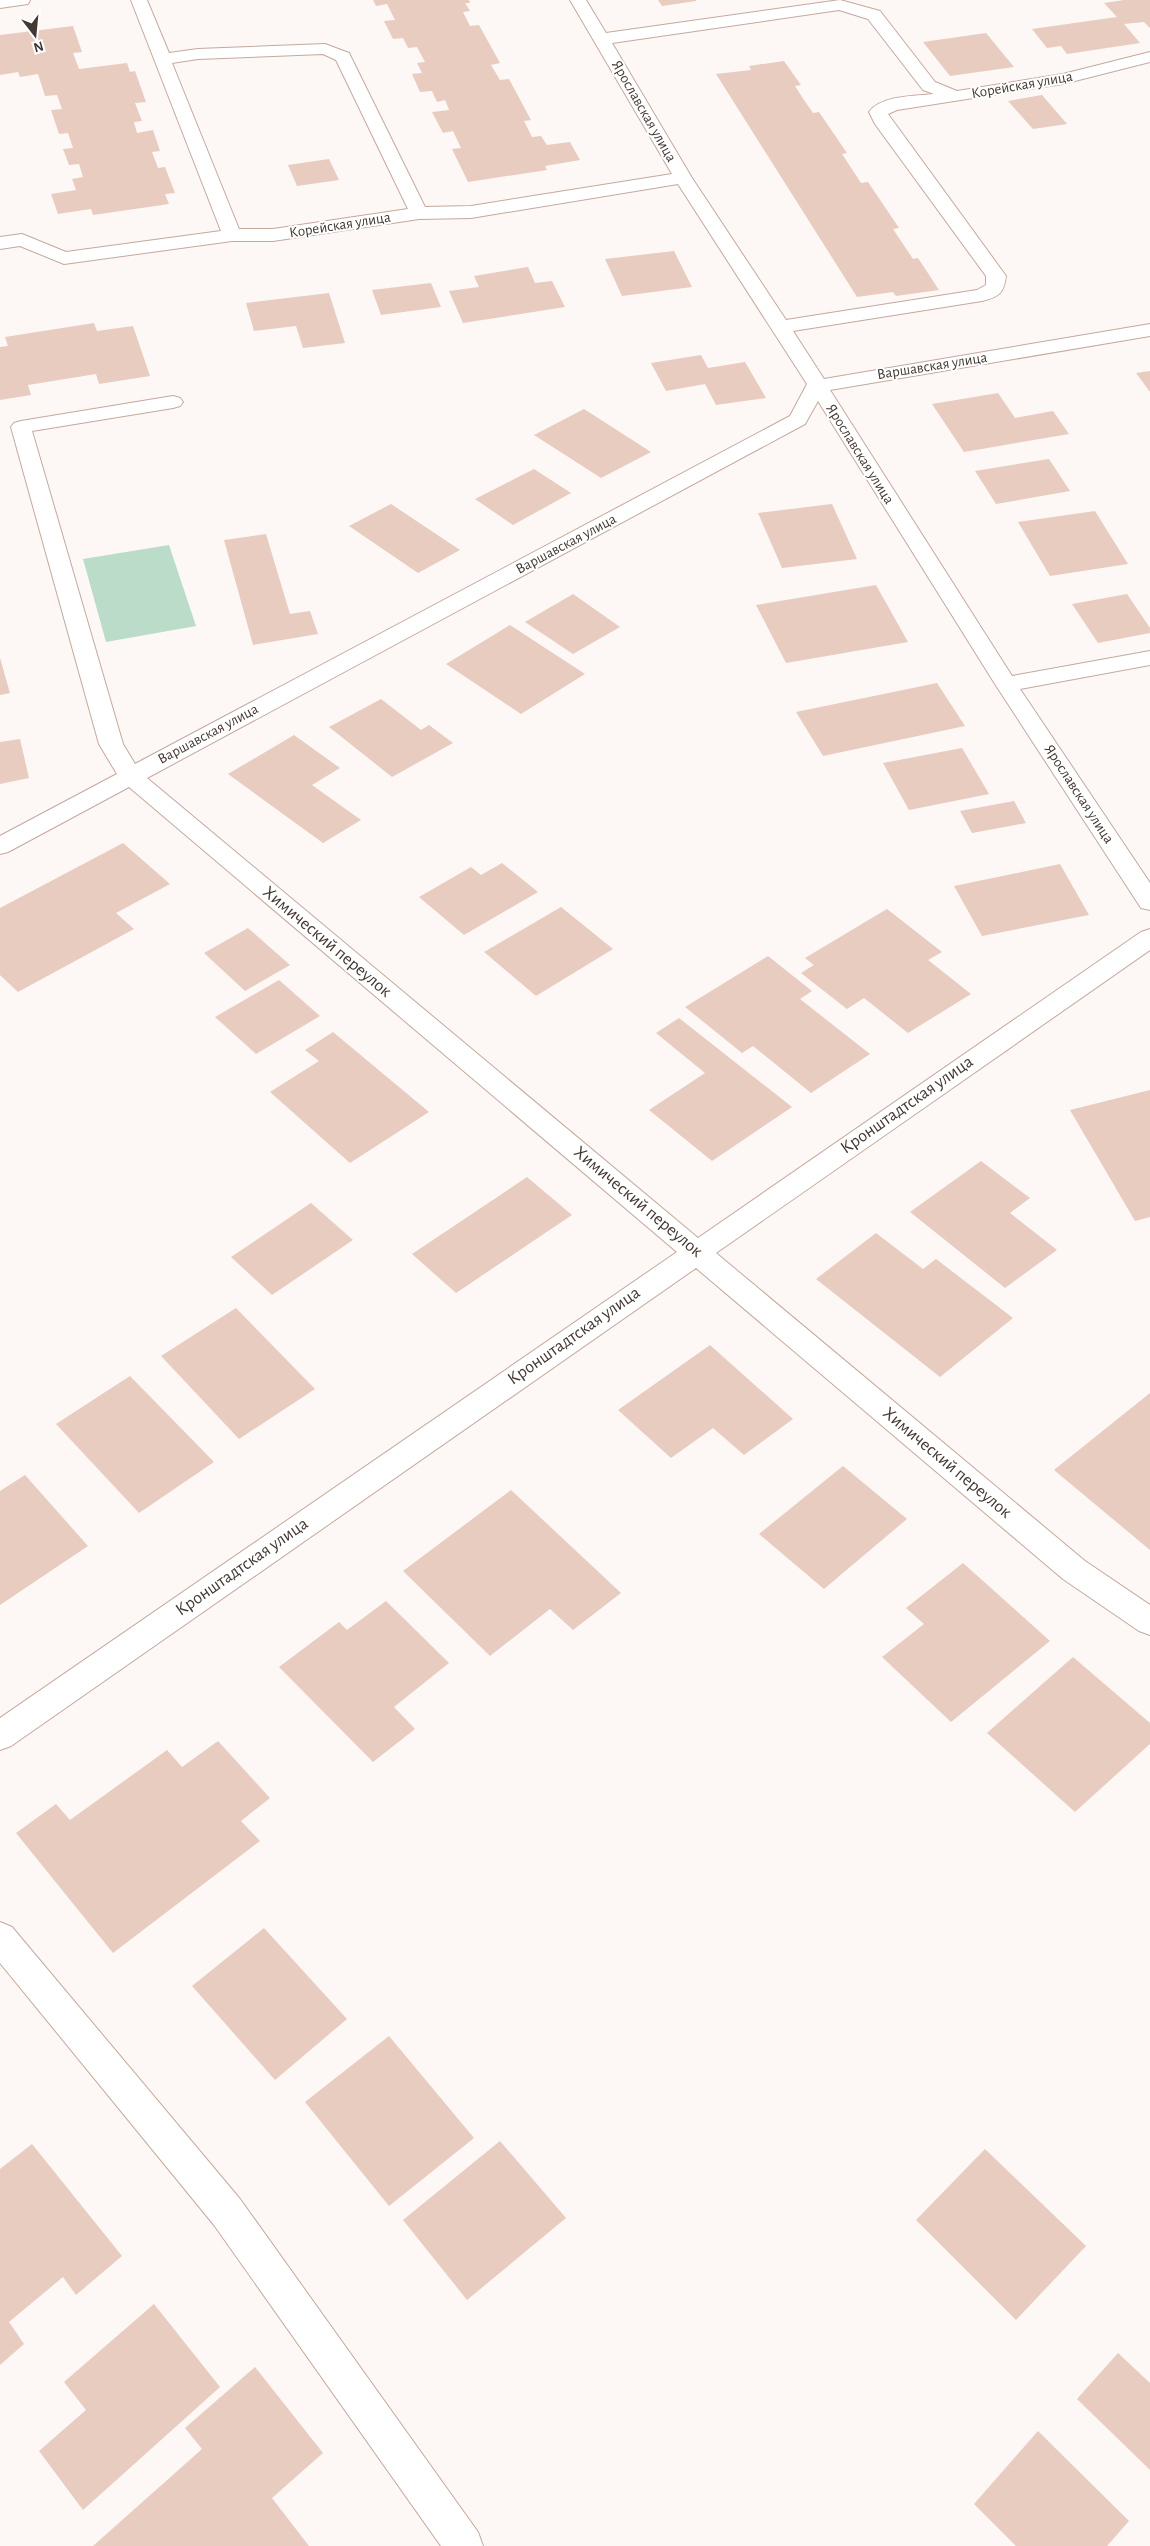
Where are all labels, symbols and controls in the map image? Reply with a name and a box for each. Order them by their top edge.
north arrow [10,10,60,60]
text: N [32,38,45,55]
street label: Ярославская улица [609,58,679,164]
street label: Корейская улица [970,69,1074,101]
street label: Корейская улица [288,210,392,240]
street label: Варшавская улица [876,350,988,382]
street label: Ярославская улица [823,401,897,507]
street label: Варшавская улица [513,511,619,577]
street label: Варшавская улица [155,701,261,767]
street label: Ярославская улица [1041,742,1117,846]
street label: Химический переулок [259,883,395,1001]
street label: Кронштадтская улица [838,1053,976,1157]
street label: Химический переулок [570,1143,706,1261]
street label: Кронштадтская улица [505,1284,643,1388]
street label: Химический переулок [879,1404,1015,1522]
street label: Кронштадтская улица [173,1515,311,1619]

